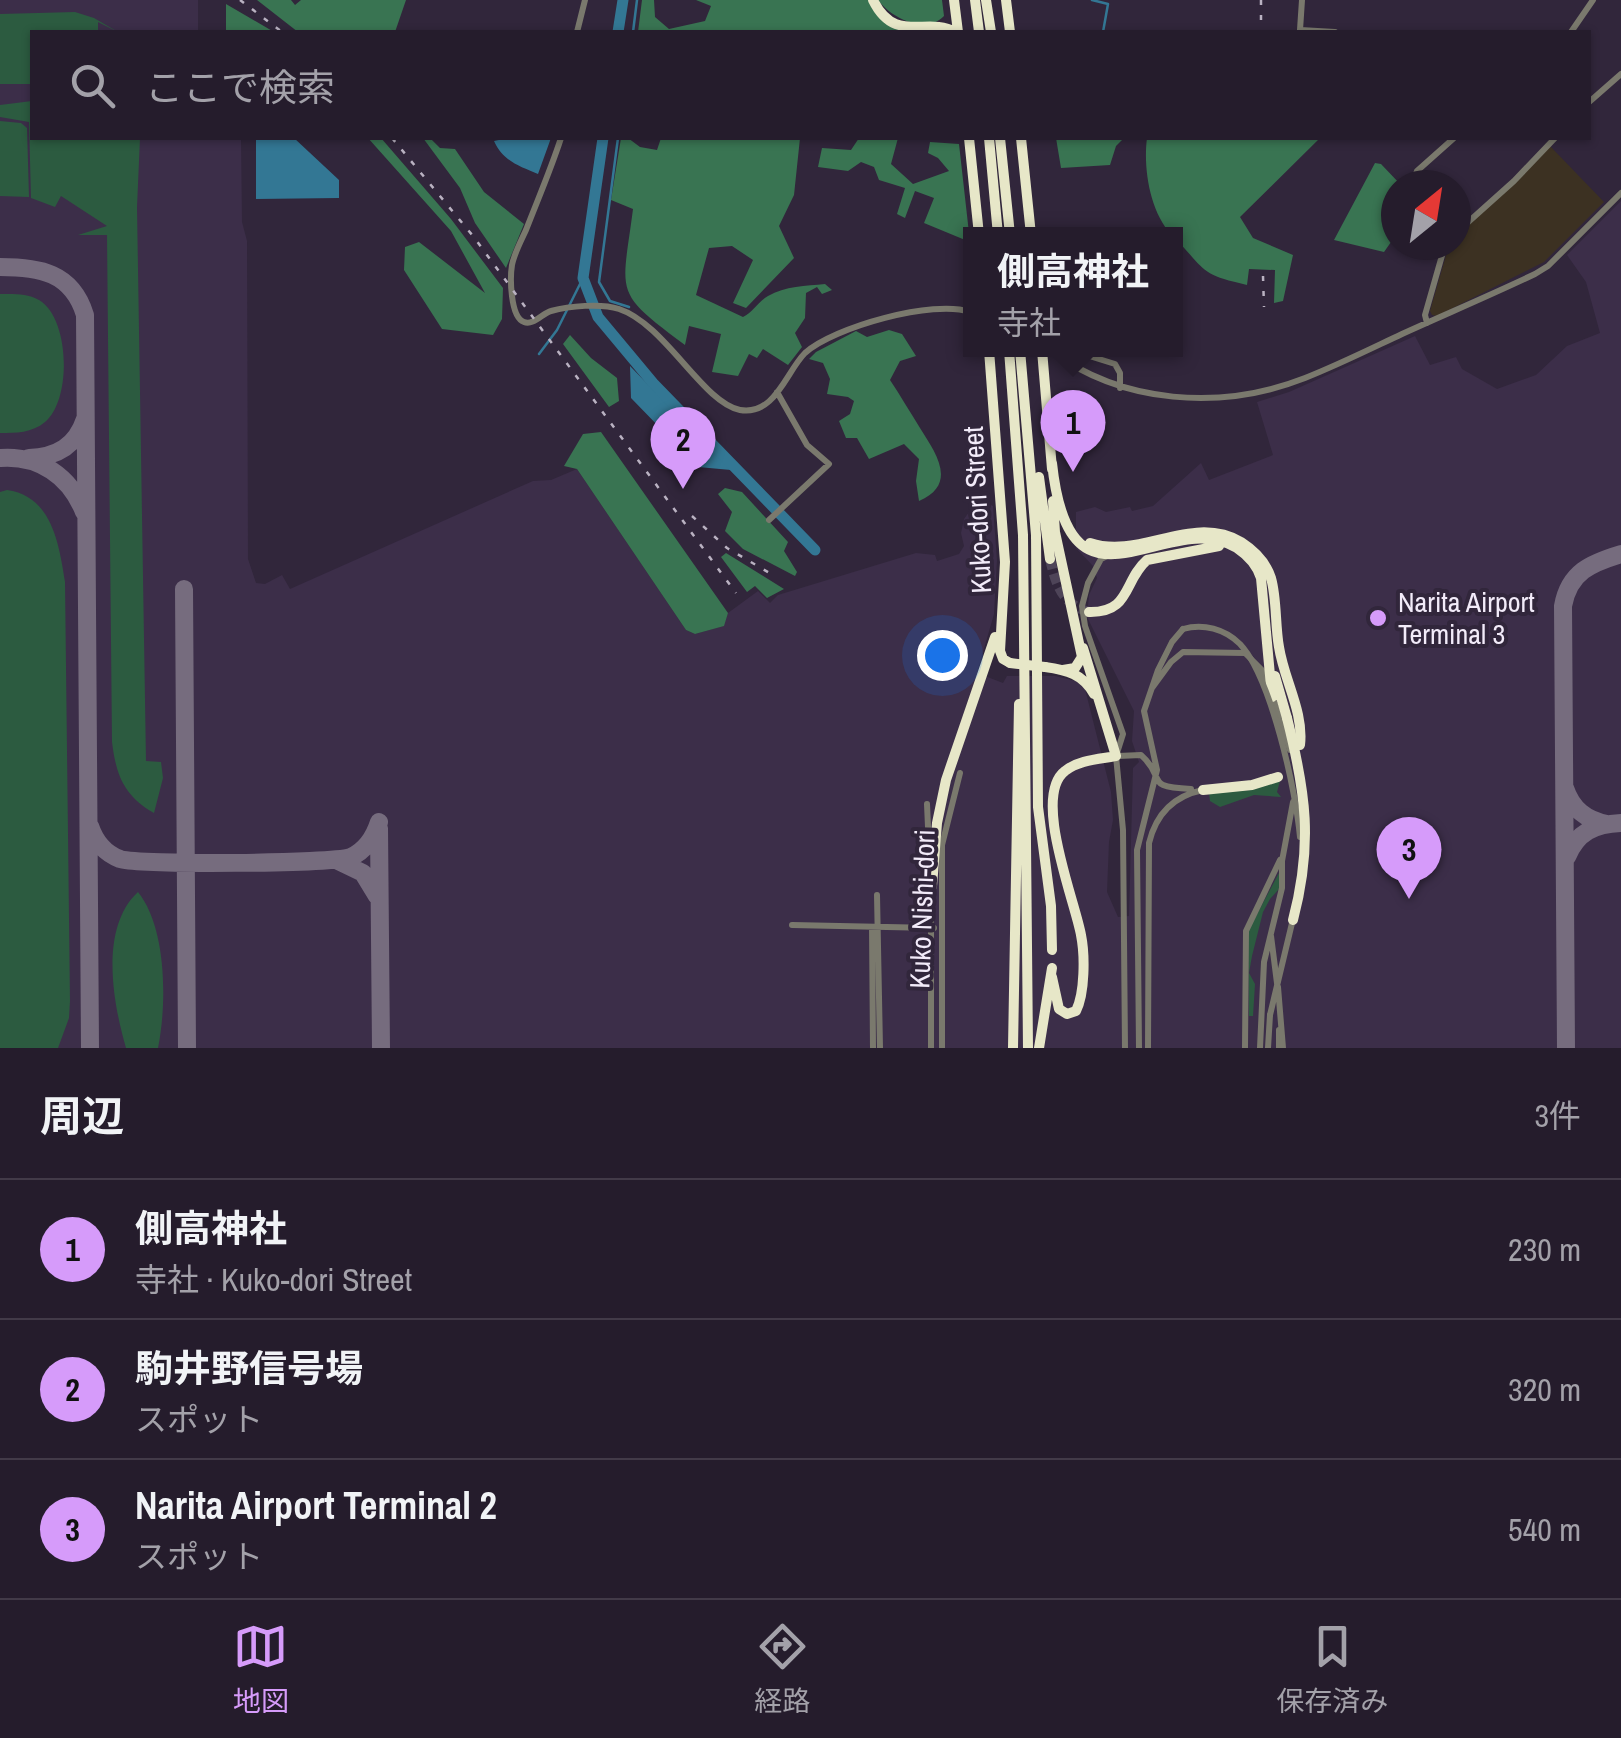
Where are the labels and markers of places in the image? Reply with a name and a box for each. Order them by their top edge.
pin: 1 [1040,390,1106,472]
pin: 2 [650,406,716,489]
place label: Narita Airport Terminal 3 [1398,583,1535,653]
marker: Narita Airport Terminal 3 [1367,607,1389,629]
pin: 3 [1376,816,1442,899]

